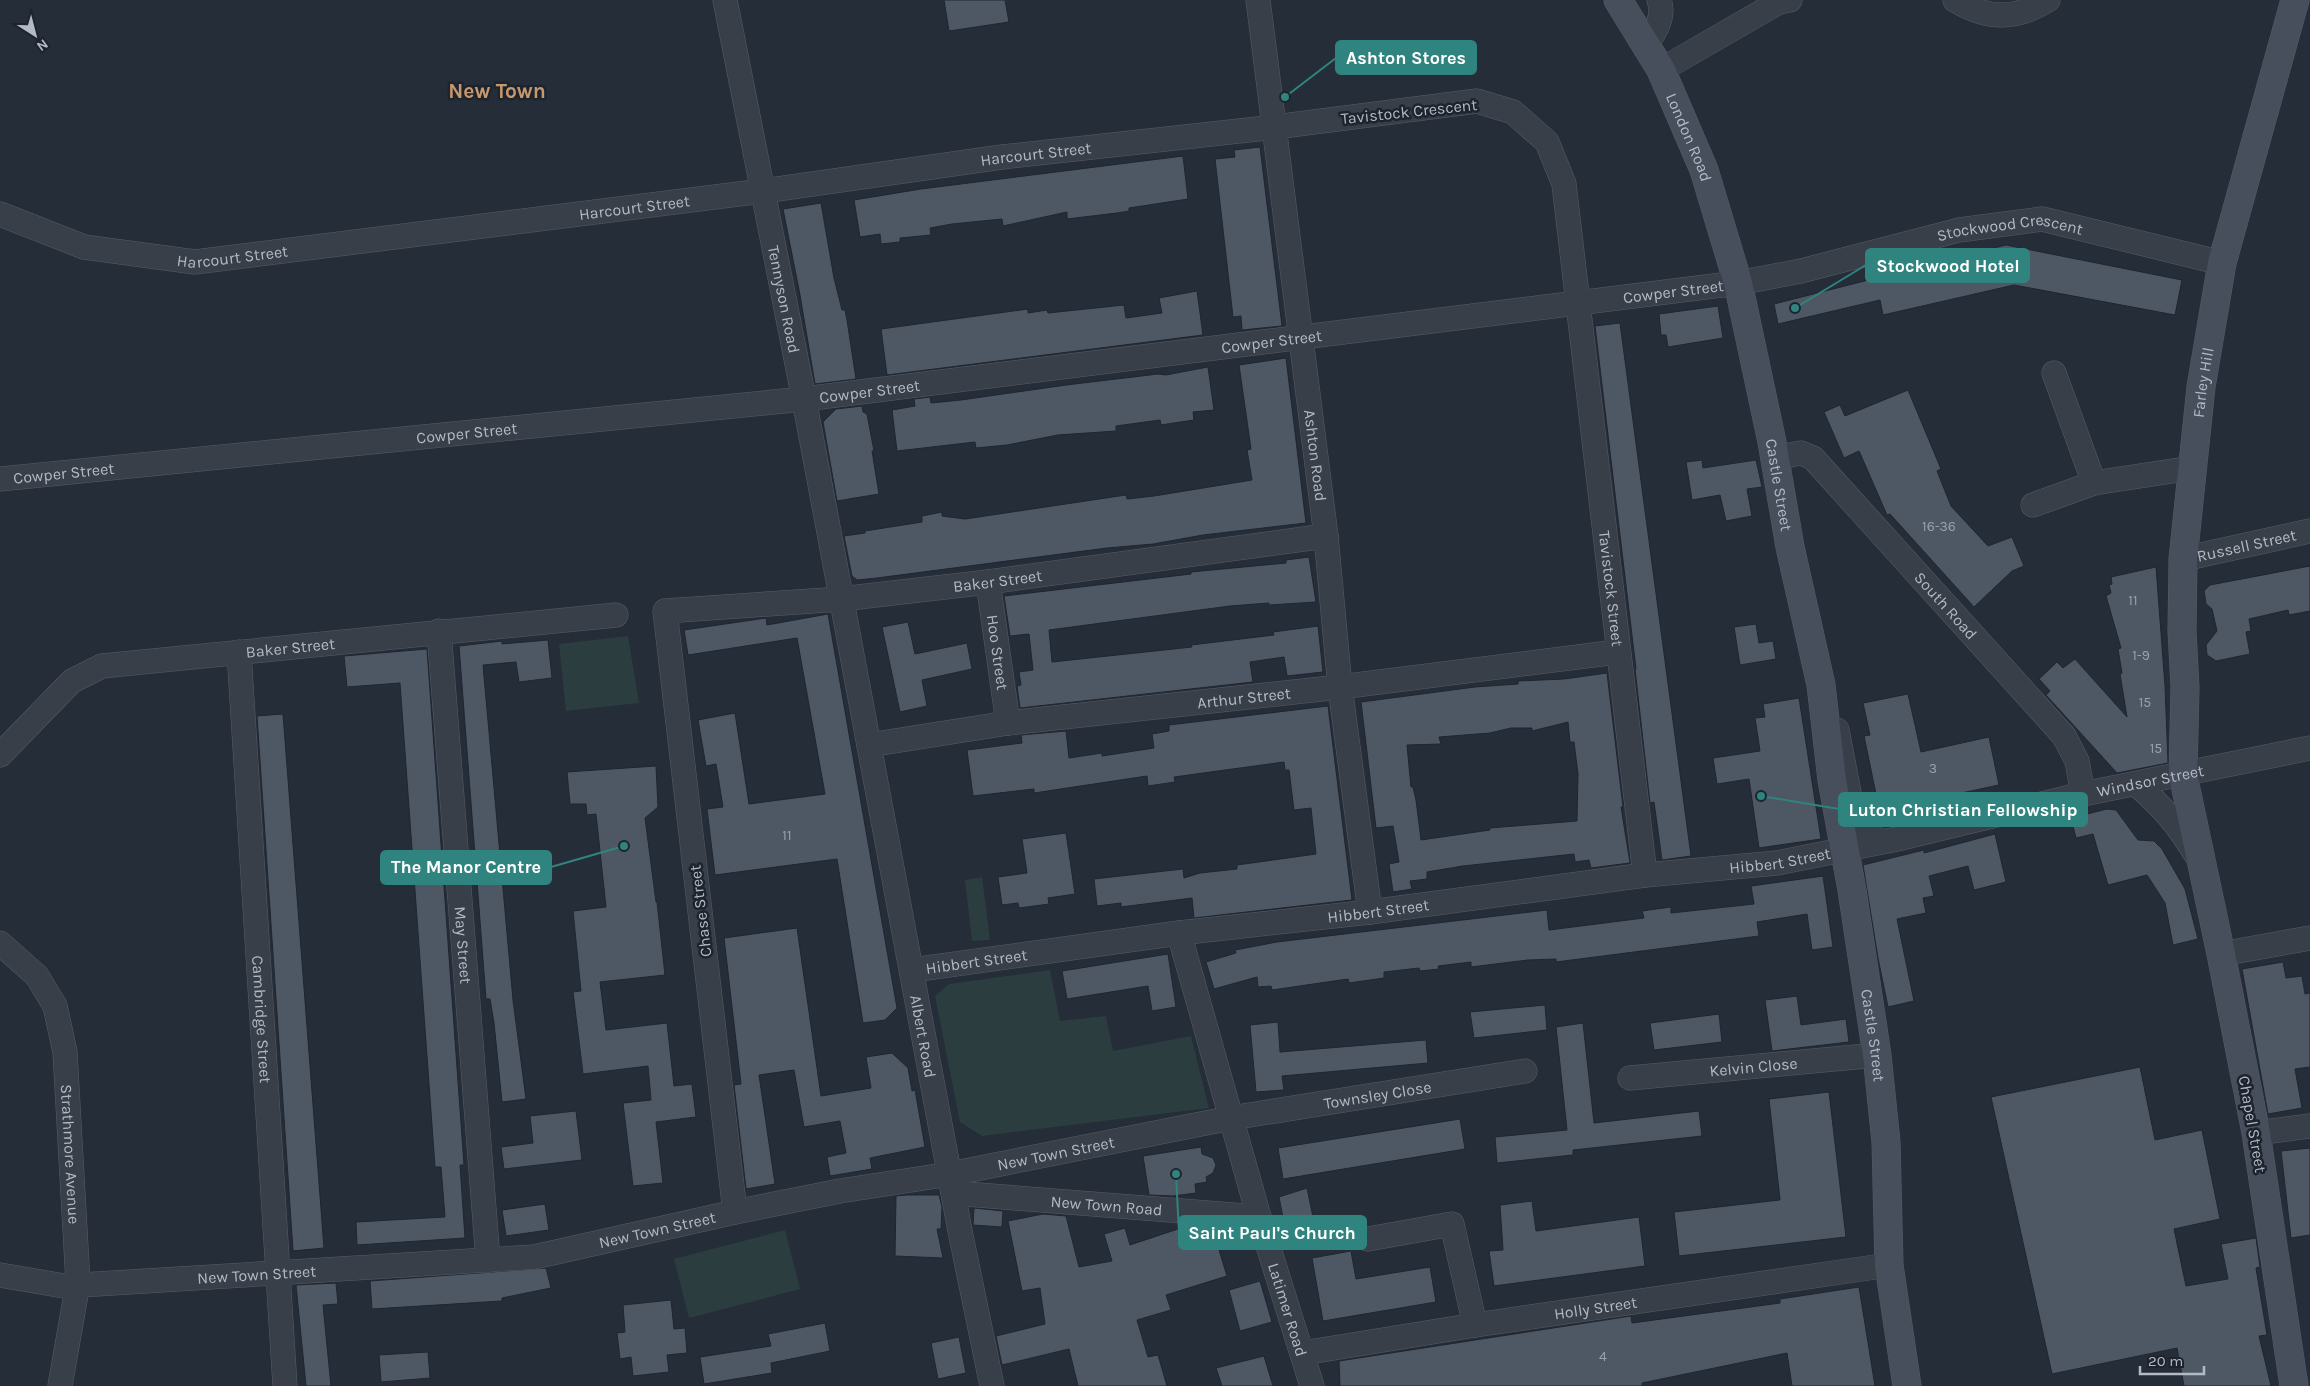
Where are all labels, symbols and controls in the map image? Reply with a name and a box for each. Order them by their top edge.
north arrow [10,10,60,60]
text: N [33,35,51,55]
callout: Ashton Stores [1336,41,1476,74]
text: Ashton Stores [1346,47,1466,69]
district label: New Town [448,79,546,103]
street label: London Road [1662,90,1716,184]
street label: Tavistock Crescent [1340,95,1478,128]
street label: Harcourt Street [979,138,1092,170]
street label: Harcourt Street [578,191,691,224]
street label: Stockwood Crescent [1935,210,2085,245]
street label: Harcourt Street [176,241,289,272]
street label: Tennyson Road [764,244,804,355]
callout: Stockwood Hotel [1866,249,2029,282]
text: Stockwood Hotel [1876,255,2020,277]
street label: Cowper Street [1622,276,1725,307]
street label: Cowper Street [1220,326,1323,357]
street label: Farley Hill [2189,346,2218,419]
street label: Cowper Street [818,376,921,407]
street label: Ashton Road [1300,408,1331,502]
street label: Cowper Street [415,419,518,448]
street label: Castle Street [1762,437,1796,533]
street label: Cowper Street [12,459,115,488]
house number: 16-36 [1922,518,1956,535]
street label: Russell Street [2195,525,2298,566]
street label: Tavistock Street [1595,530,1627,648]
street label: Baker Street [952,566,1043,596]
street label: South Road [1910,568,1981,643]
house number: 11 [2128,592,2138,609]
street label: Hoo Street [983,613,1012,691]
street label: Baker Street [245,634,336,662]
house number: 1-9 [2132,647,2150,664]
street label: Arthur Street [1196,683,1292,712]
house number: 15 [2139,694,2151,711]
house number: 15 [2150,740,2162,757]
house number: 3 [1929,760,1937,777]
street label: Windsor Street [2095,761,2206,801]
callout: Luton Christian Fellowship [1839,793,2087,826]
text: Luton Christian Fellowship [1849,799,2077,821]
house number: 11 [782,827,792,844]
street label: Hibbert Street [1729,844,1832,877]
callout: The Manor Centre [381,851,551,884]
text: The Manor Centre [391,856,541,878]
street label: Chase Street [685,864,716,958]
street label: Hibbert Street [1326,895,1430,927]
street label: May Street [450,906,475,985]
street label: Hibbert Street [924,945,1028,978]
street label: Cambridge Street [248,955,275,1084]
street label: Castle Street [1857,988,1889,1083]
street label: Albert Road [906,993,940,1079]
street label: Kelvin Close [1709,1053,1798,1081]
street label: Chapel Street [2235,1074,2270,1174]
street label: Townsley Close [1322,1077,1433,1113]
street label: Strathmore Avenue [57,1084,84,1225]
street label: New Town Street [996,1132,1116,1174]
street label: New Town Road [1050,1192,1163,1219]
street label: New Town Street [597,1208,717,1252]
callout: Saint Paul's Church [1179,1216,1366,1249]
text: Saint Paul's Church [1188,1222,1356,1244]
street label: New Town Street [197,1261,317,1288]
street label: Latimer Road [1264,1261,1311,1359]
street label: Holly Street [1553,1293,1638,1323]
scale bar [2140,1344,2204,1376]
house number: 4 [1599,1348,1607,1365]
text: 20 m [2148,1352,2183,1370]

